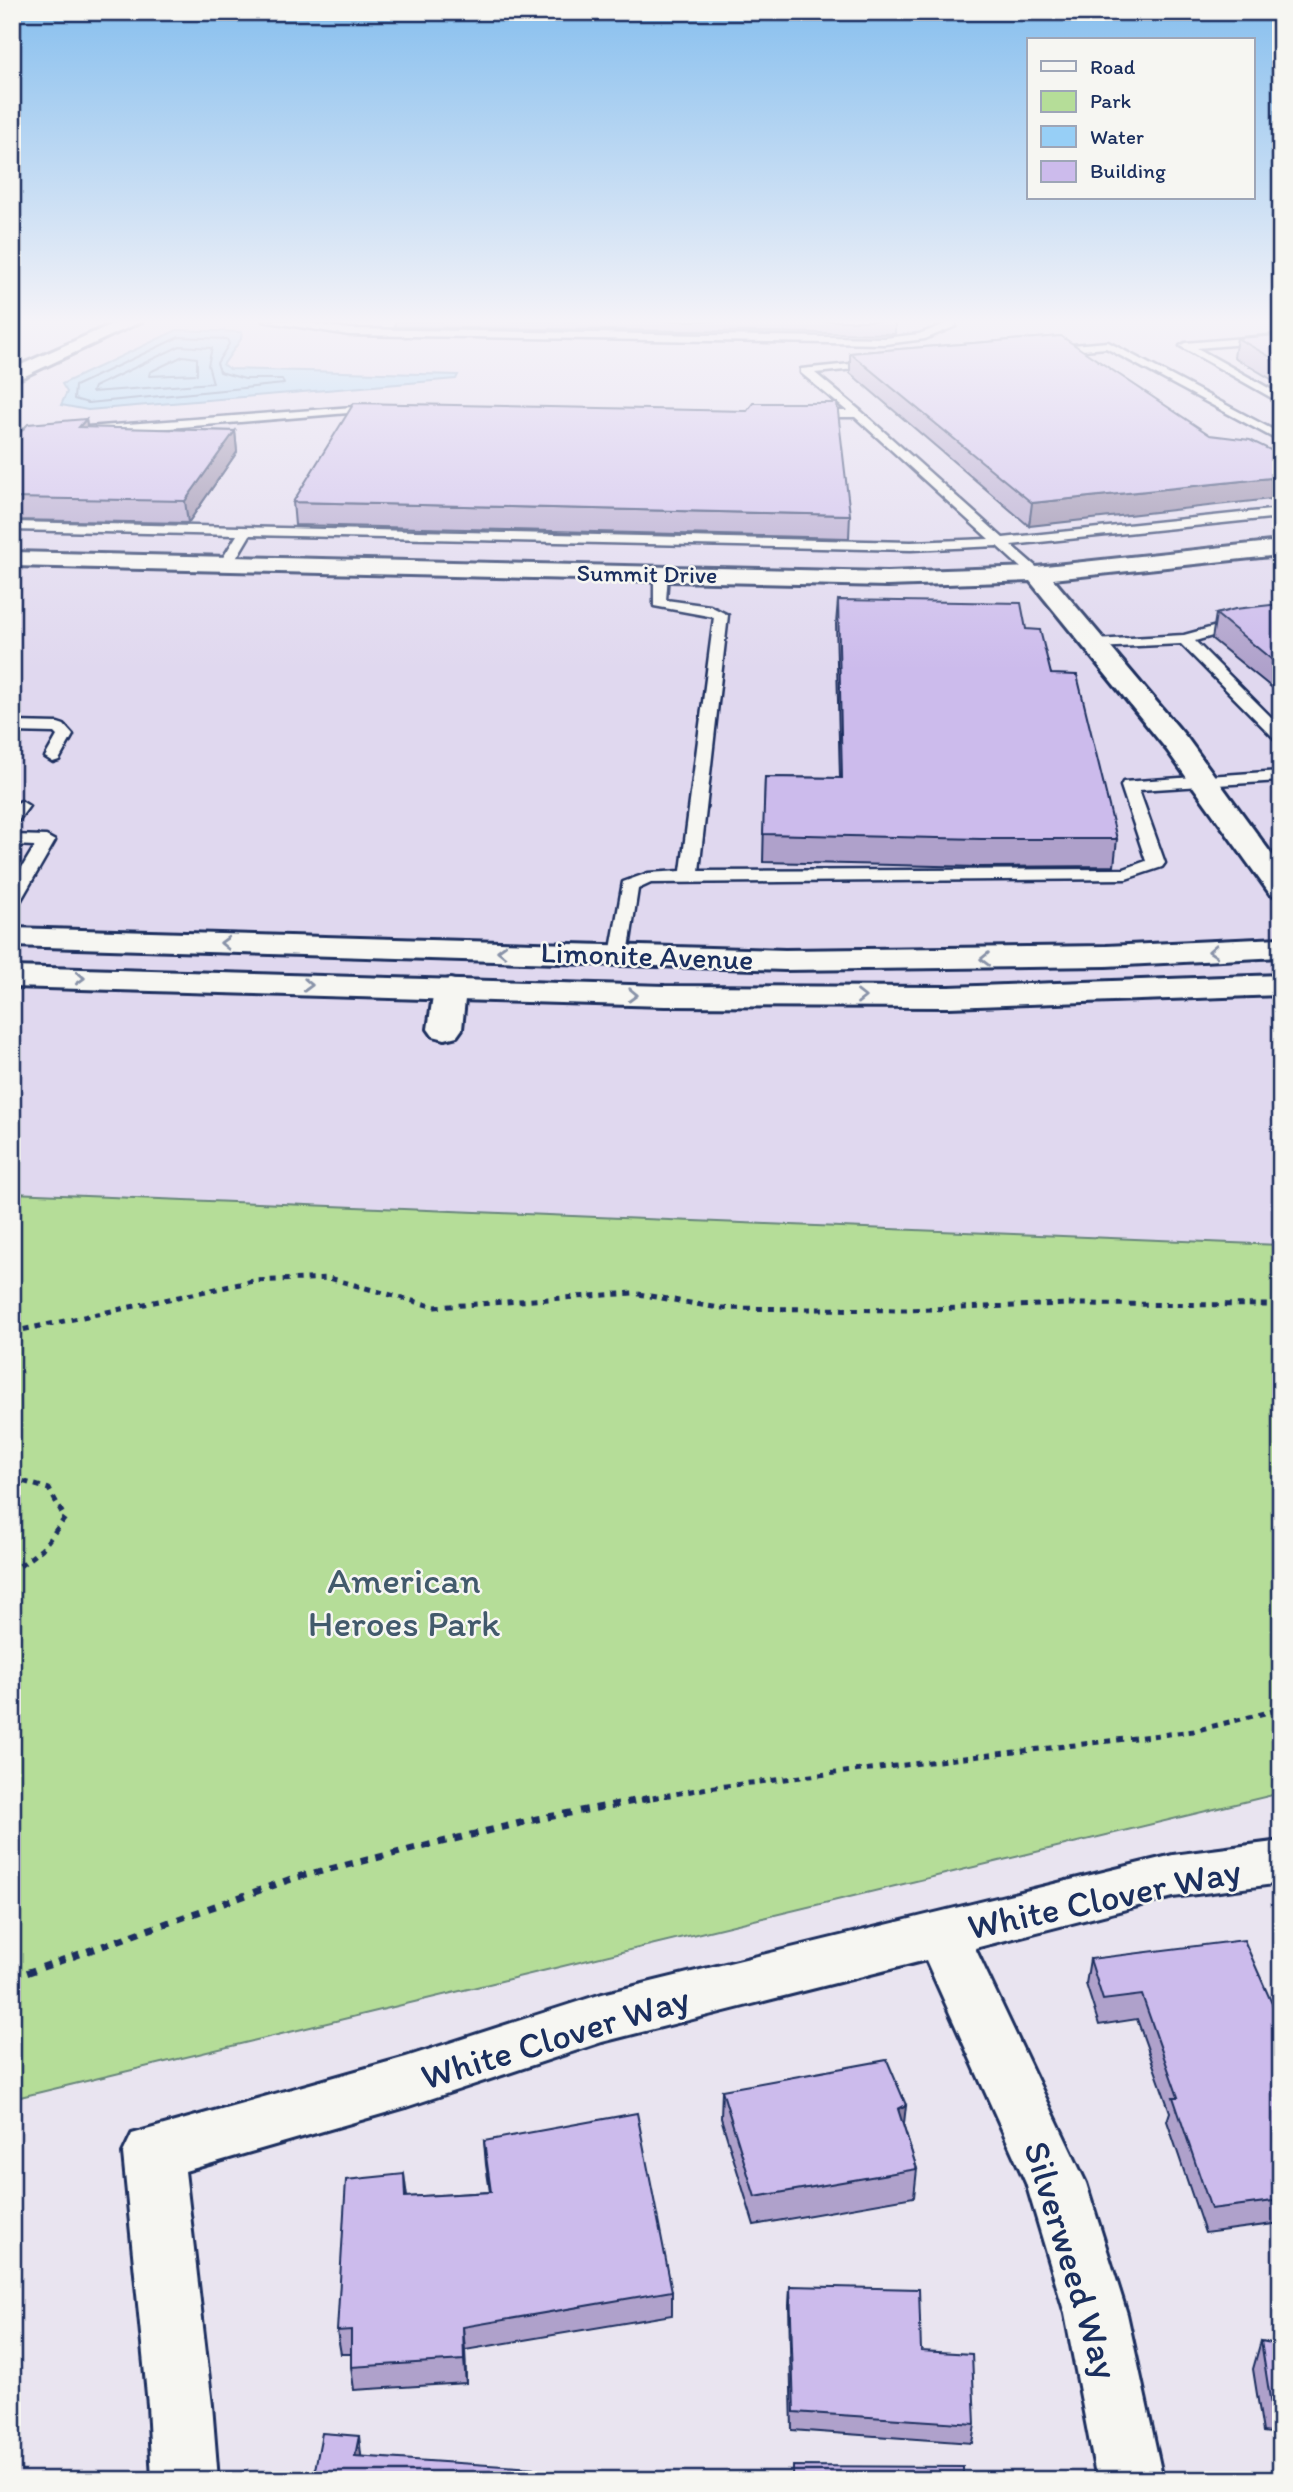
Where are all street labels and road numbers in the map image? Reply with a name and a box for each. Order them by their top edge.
street label: Summit Drive [576,558,718,589]
street label: Limonite Avenue [540,933,754,978]
street label: White Clover Way [963,1847,1245,1948]
street label: White Clover Way [416,1975,695,2099]
street label: Silverweed Way [1015,2136,1129,2385]

